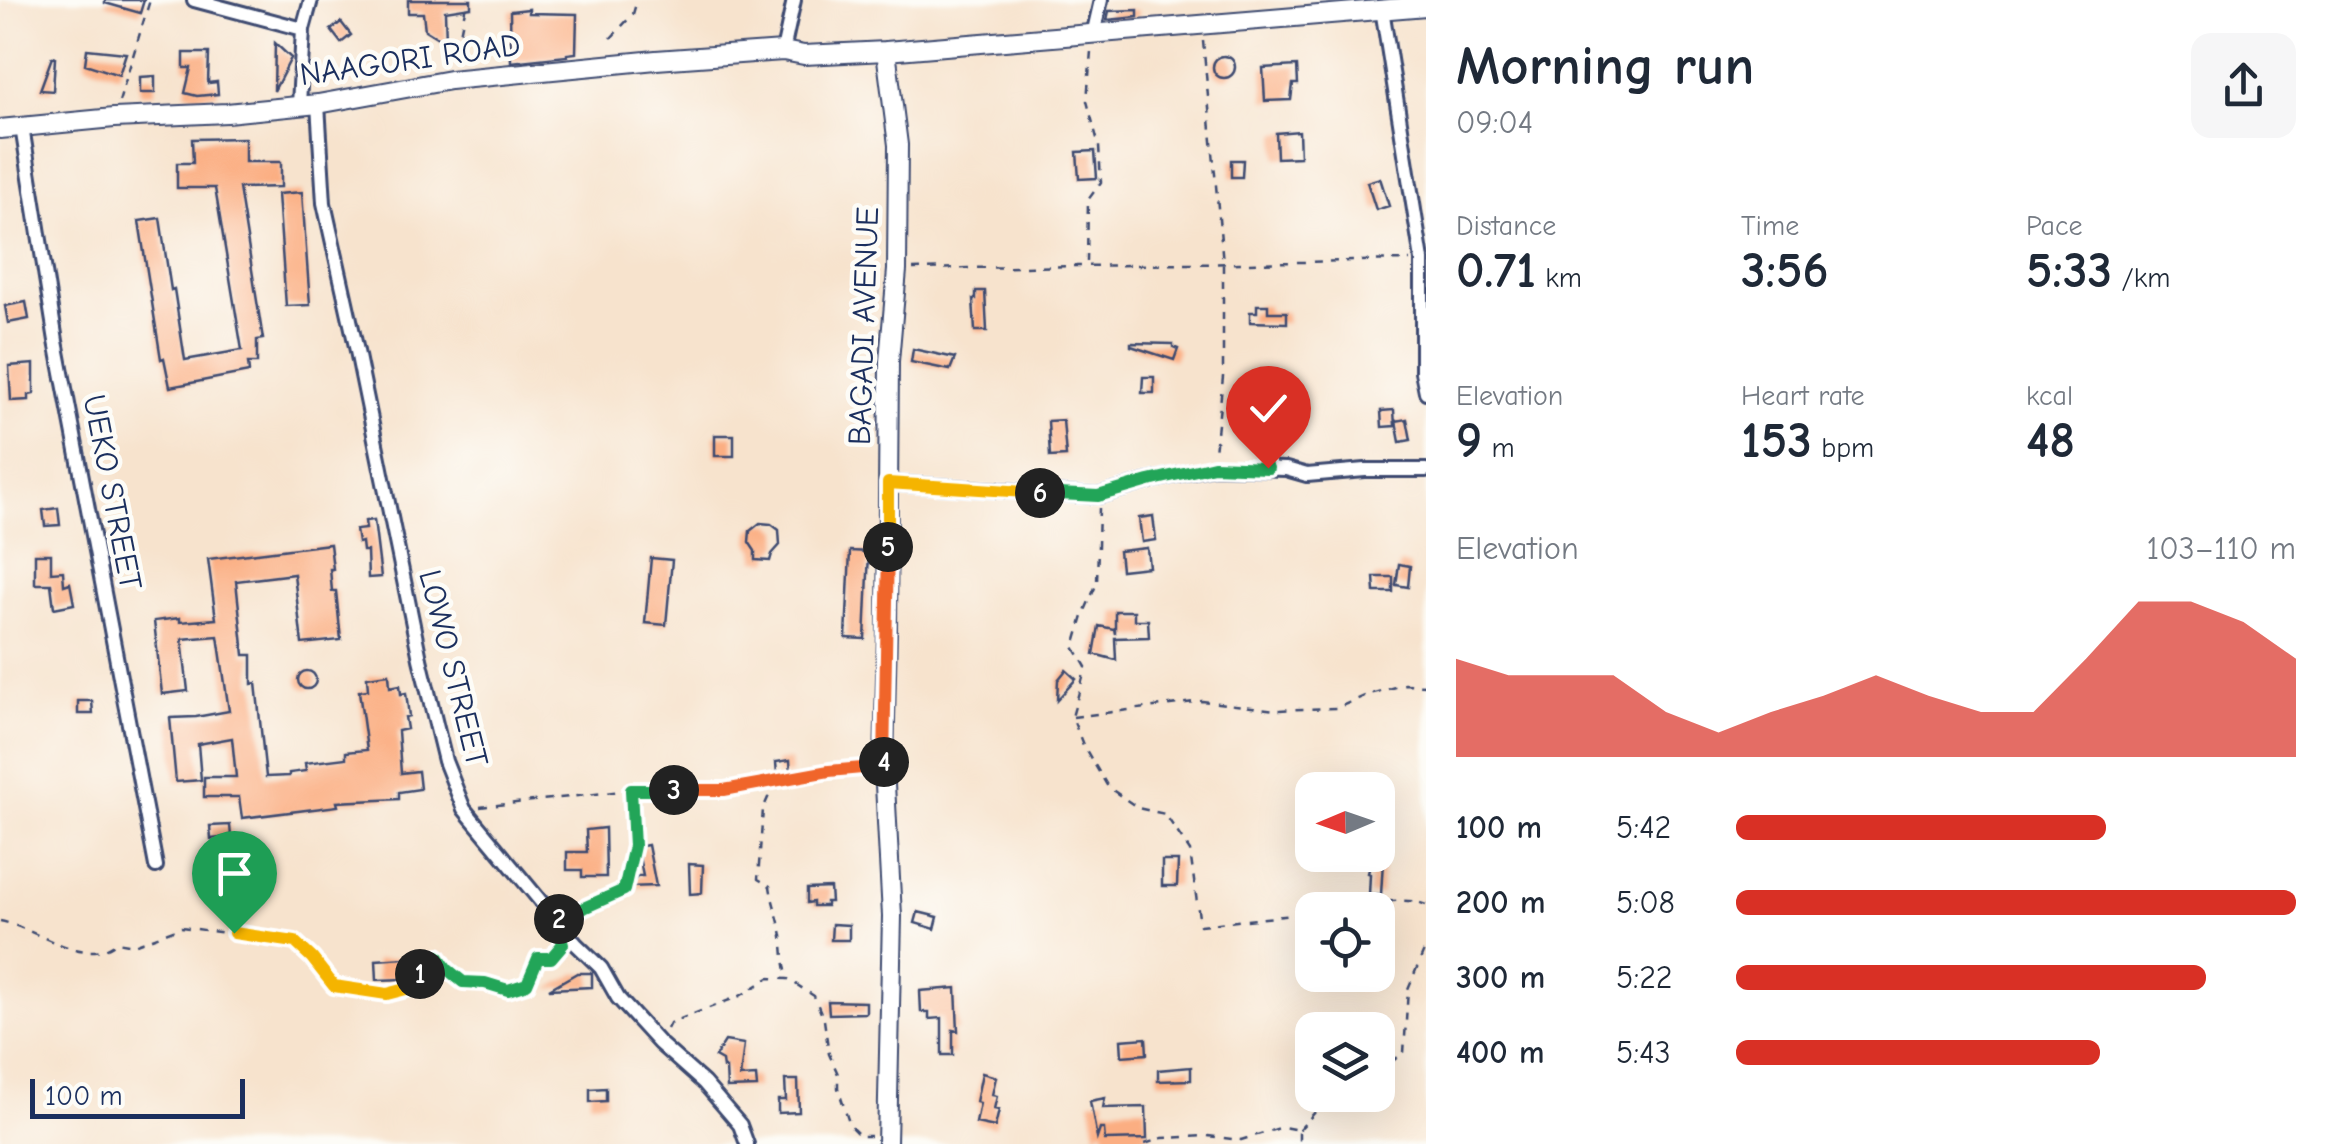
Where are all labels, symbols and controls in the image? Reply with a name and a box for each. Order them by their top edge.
street label: NAAGORI ROAD [297,26,523,93]
button: share [2191,33,2296,138]
text: Morning run [1456,34,1754,98]
text: 09:04 [1456,104,1533,141]
street label: BAGADI AVENUE [841,206,886,446]
text: Distance [1456,210,1556,242]
text: Time [1741,210,1799,242]
text: Pace [2026,210,2082,242]
text: 0.71 [1456,242,1536,300]
text: 3:56 [1741,242,1829,300]
text: 5:33 [2026,242,2112,300]
text: km [1536,262,1582,294]
text: /km [2112,262,2170,294]
pin [1226,366,1311,469]
text: Elevation [1456,380,1563,412]
text: Heart rate [1741,380,1864,412]
text: kcal [2026,380,2073,412]
icon: check [1241,381,1296,436]
street label: UEKO STREET [75,391,150,593]
text: 9 [1456,412,1482,470]
text: 153 [1741,412,1812,470]
text: 48 [2026,412,2075,470]
text: m [1482,432,1515,464]
text: bpm [1812,432,1874,464]
pin: 6 [1015,468,1065,518]
text: 6 [1033,477,1047,509]
pin: 5 [863,522,913,572]
text: Elevation [1456,530,1579,567]
text: 103–110 m [2146,530,2296,567]
text: 5 [881,531,895,563]
street label: LOWO STREET [411,566,496,771]
pin: 4 [859,737,909,787]
text: 4 [877,746,891,778]
pin: 3 [649,765,699,815]
north arrow [1295,772,1395,872]
map controls [1295,772,1395,1112]
text: 3 [667,774,681,806]
text: 100 m [1456,809,1542,846]
text: 5:42 [1616,809,1671,846]
pin [192,831,277,934]
icon: arrive [207,846,262,901]
text: 200 m [1456,884,1545,921]
text: 5:08 [1616,884,1675,921]
button: locate [1295,892,1395,992]
pin: 2 [534,894,584,944]
text: 2 [552,903,566,935]
pin: 1 [395,949,445,999]
text: 1 [414,958,426,990]
text: 300 m [1456,959,1545,996]
text: 5:22 [1616,959,1673,996]
button: layers [1295,1012,1395,1112]
text: 400 m [1456,1034,1544,1071]
text: 5:43 [1616,1034,1671,1071]
scale bar [30,1074,245,1118]
text: 100 m [45,1080,123,1112]

